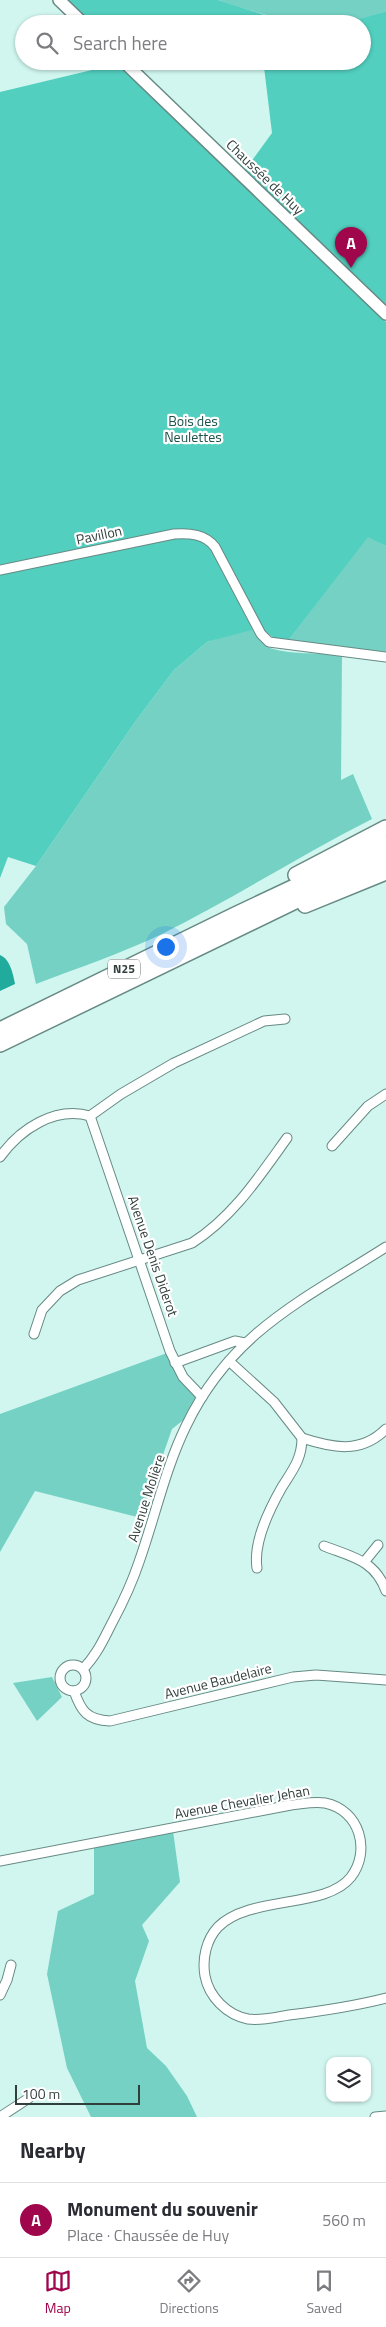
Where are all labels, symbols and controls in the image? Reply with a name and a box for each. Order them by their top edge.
search box [15,15,371,70]
text: Search here [73,28,167,57]
icon: search [33,29,61,57]
street label: Chaussée de Huy [222,134,309,219]
pin: A [335,227,367,268]
park label: Bois des Neulettes [164,410,222,447]
street label: Pavillon [74,519,124,550]
your location [153,934,179,960]
road number: N25 [108,960,140,979]
street label: Avenue Denis Diderot [123,1193,184,1319]
street label: Avenue Molière [121,1451,170,1544]
street label: Avenue Baudelaire [162,1657,274,1704]
street label: Avenue Chevalier Jehan [173,1779,311,1824]
map controls [326,2057,371,2102]
button: layers [326,2057,371,2102]
scale bar [15,2082,140,2105]
text: 100 m [22,2083,60,2104]
text: Nearby [20,2134,85,2166]
text: Monument du souvenir [67,2194,258,2223]
text: A [31,2208,41,2232]
text: 560 m [322,2208,366,2232]
text: Place · Chaussée de Huy [67,2223,229,2247]
tab: Map [44,2267,72,2318]
tab: Directions [159,2267,219,2318]
tab: Saved [307,2267,342,2318]

